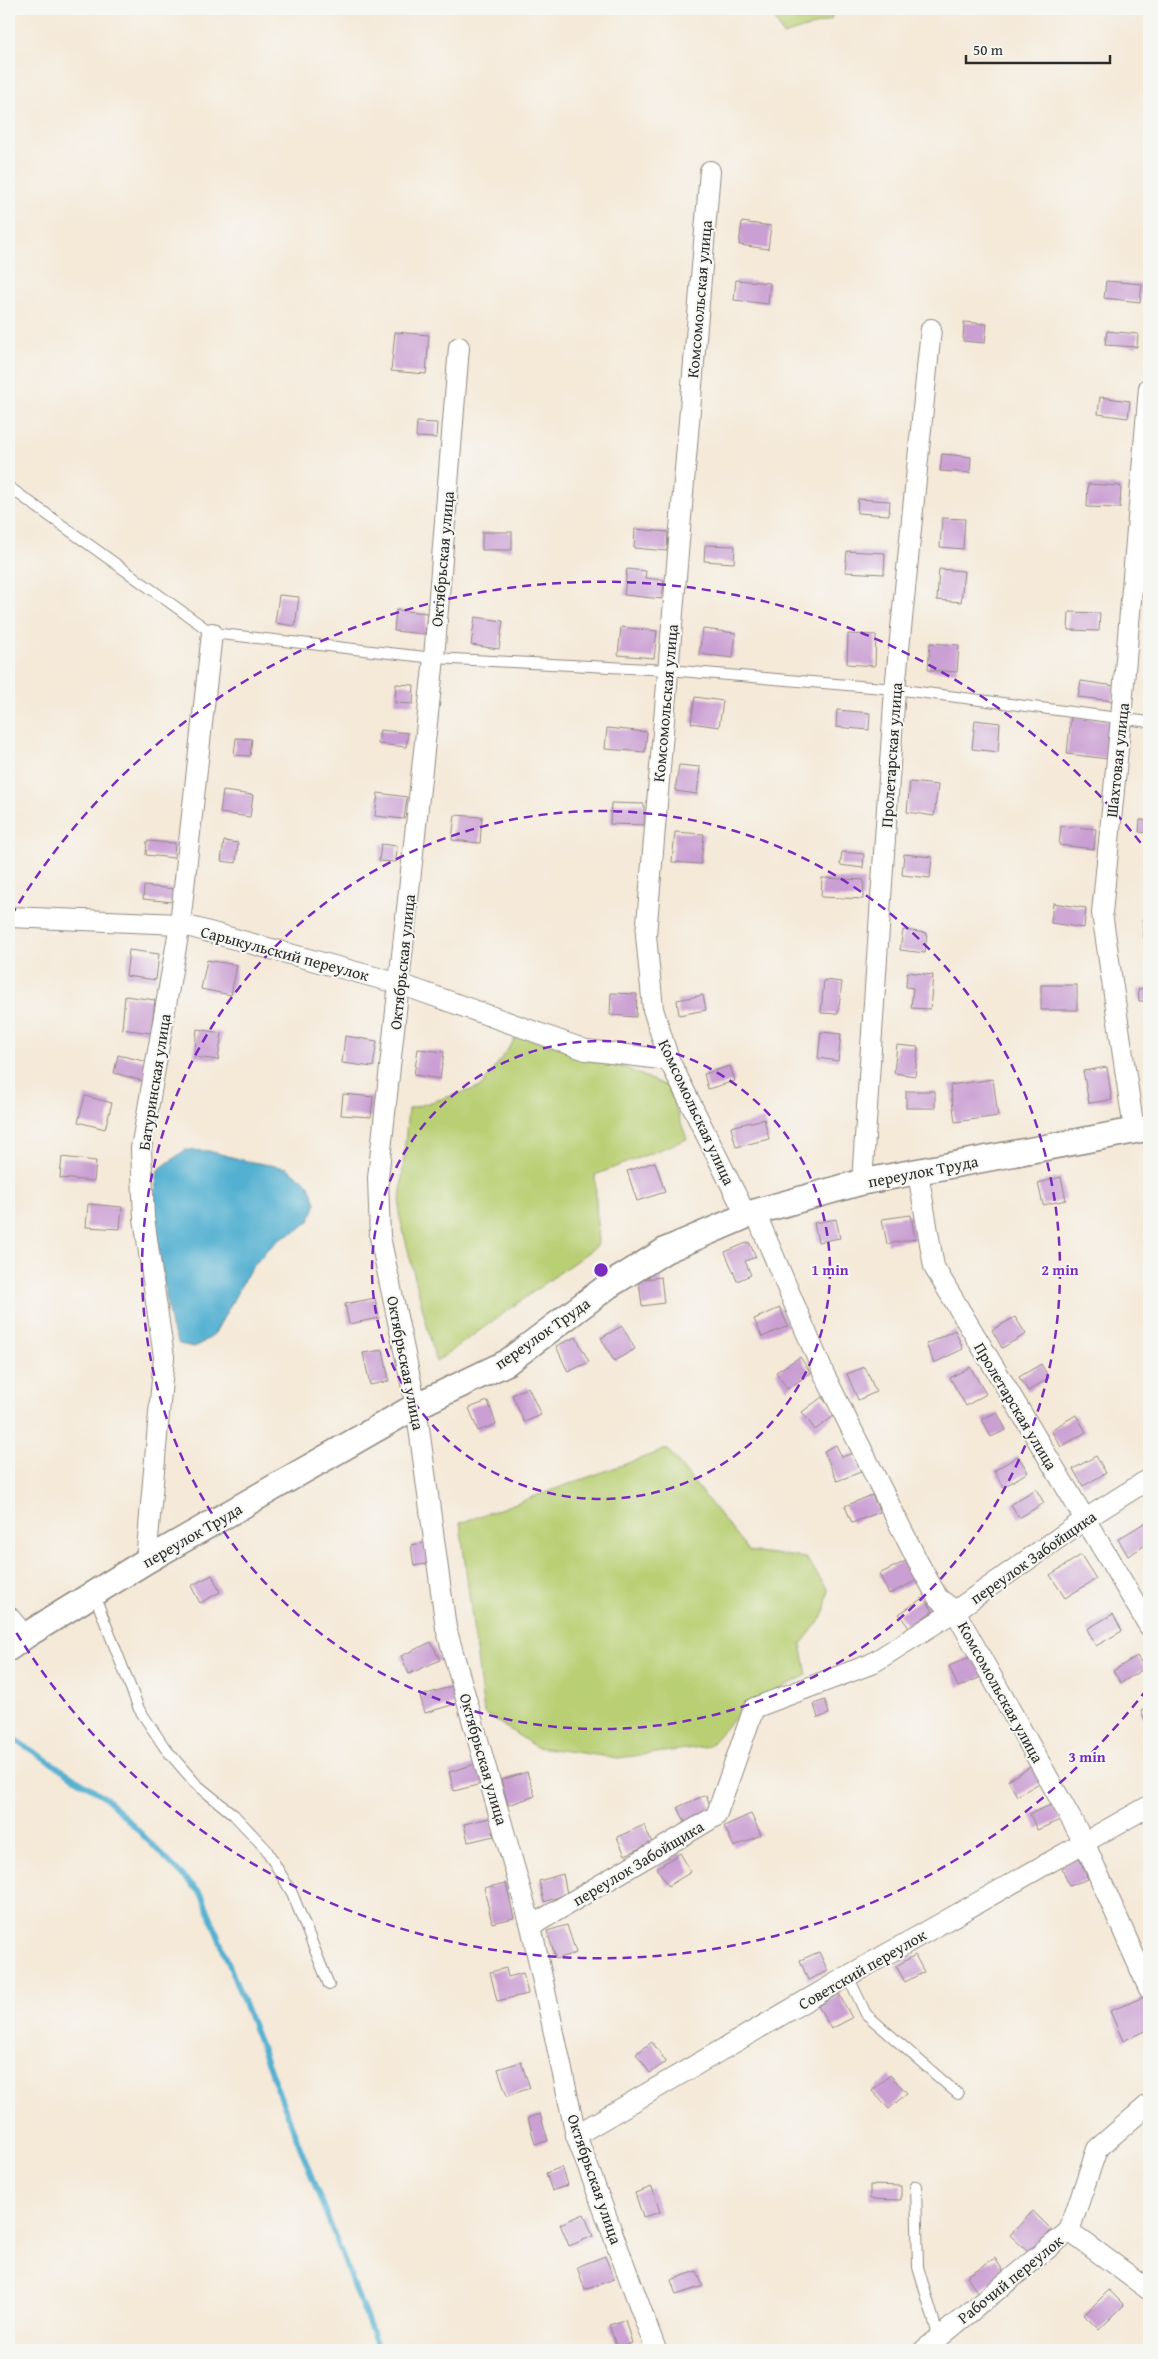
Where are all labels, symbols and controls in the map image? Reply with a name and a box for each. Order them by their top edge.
scale bar [966,32,1109,64]
text: 50 m [973,39,1004,60]
street label: Комсомольская улица [680,219,718,379]
street label: Октябрьская улица [424,490,460,628]
street label: Комсомольская улица [646,623,684,783]
street label: Пролетарская улица [874,681,908,828]
street label: Шахтовая улица [1099,701,1135,819]
street label: Октябрьская улица [383,893,421,1031]
street label: Сарыкульский переулок [198,919,372,987]
street label: Батуринская улица [131,1012,177,1152]
street label: Комсомольская улица [653,1035,742,1189]
street label: переулок Труда [866,1148,981,1193]
text: 1 min [811,1259,849,1280]
text: 2 min [1041,1259,1079,1280]
centre of rings [592,1261,610,1279]
street label: переулок Труда [489,1291,595,1375]
street label: Октябрьская улица [381,1294,431,1433]
street label: Пролетарская улица [968,1338,1064,1475]
street label: переулок Труда [138,1496,247,1573]
street label: переулок Забойщика [965,1504,1101,1610]
street label: Комсомольская улица [952,1617,1050,1767]
street label: Октябрьская улица [454,1690,514,1828]
text: 3 min [1068,1746,1106,1767]
street label: переулок Забойщика [568,1814,708,1912]
street label: Советский переулок [794,1922,931,2015]
street label: Октябрьская улица [561,2111,629,2248]
street label: Рабочий переулок [952,2228,1068,2329]

